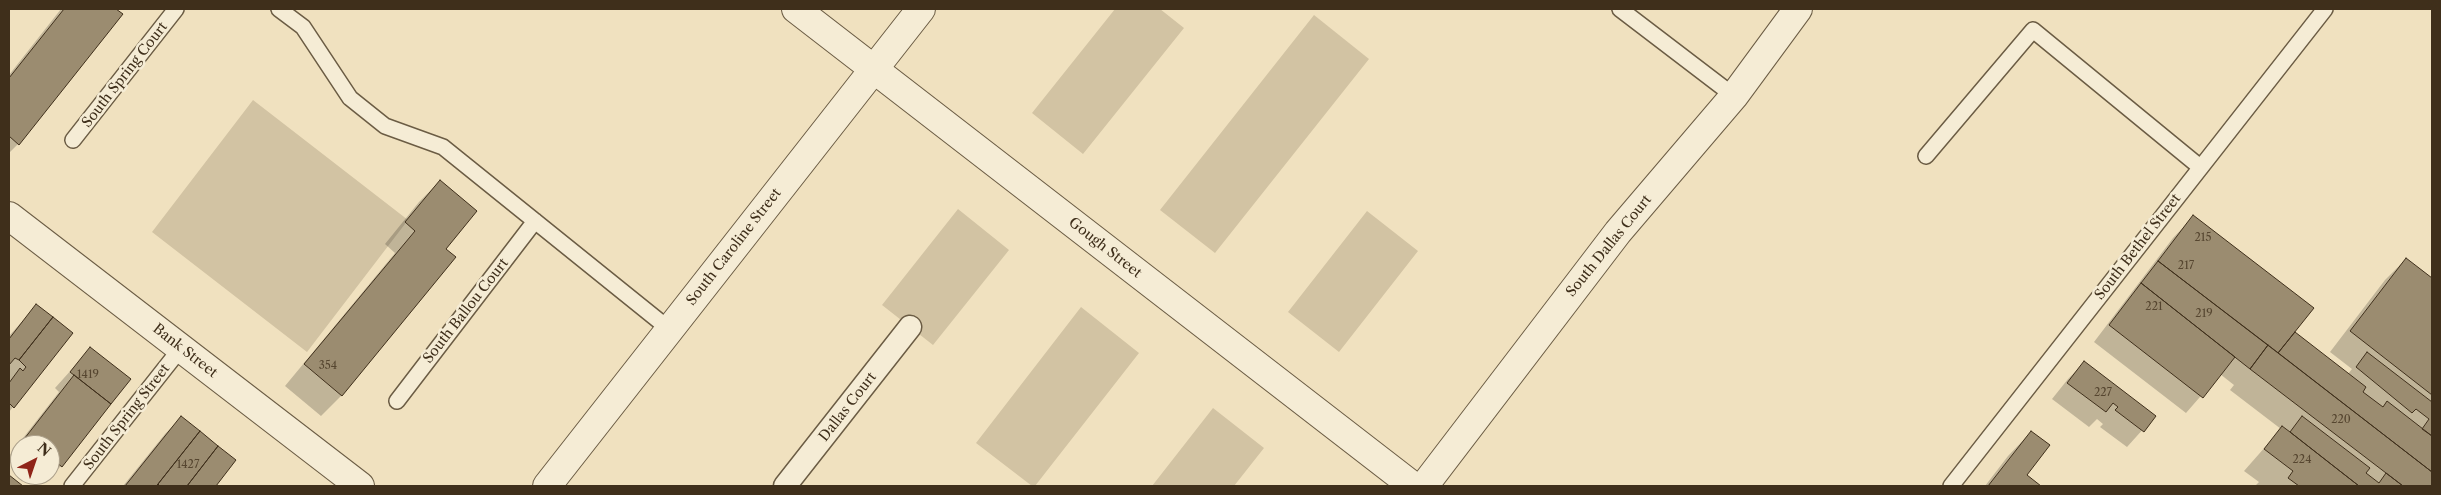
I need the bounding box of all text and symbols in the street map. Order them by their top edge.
street label: South Spring Court [79,19,171,131]
street label: South Caroline Street [683,185,785,309]
street label: South Bethel Street [2091,191,2185,303]
street label: South Dallas Court [1563,192,1655,300]
street label: Gough Street [1065,214,1145,282]
house number: 215 [2195,231,2211,245]
street label: South Ballou Court [420,255,512,367]
house number: 217 [2178,259,2194,273]
house number: 221 [2145,300,2163,314]
house number: 219 [2195,307,2213,321]
street label: Bank Street [149,321,221,381]
house number: 354 [319,359,337,373]
street label: South Spring Street [80,361,174,473]
house number: 1419 [77,368,99,382]
street label: Dallas Court [816,369,880,445]
house number: 227 [2094,386,2112,400]
house number: 220 [2331,413,2351,427]
north arrow [10,435,60,485]
text: N [34,439,55,460]
house number: 224 [2292,453,2312,467]
house number: 1427 [177,458,199,472]

